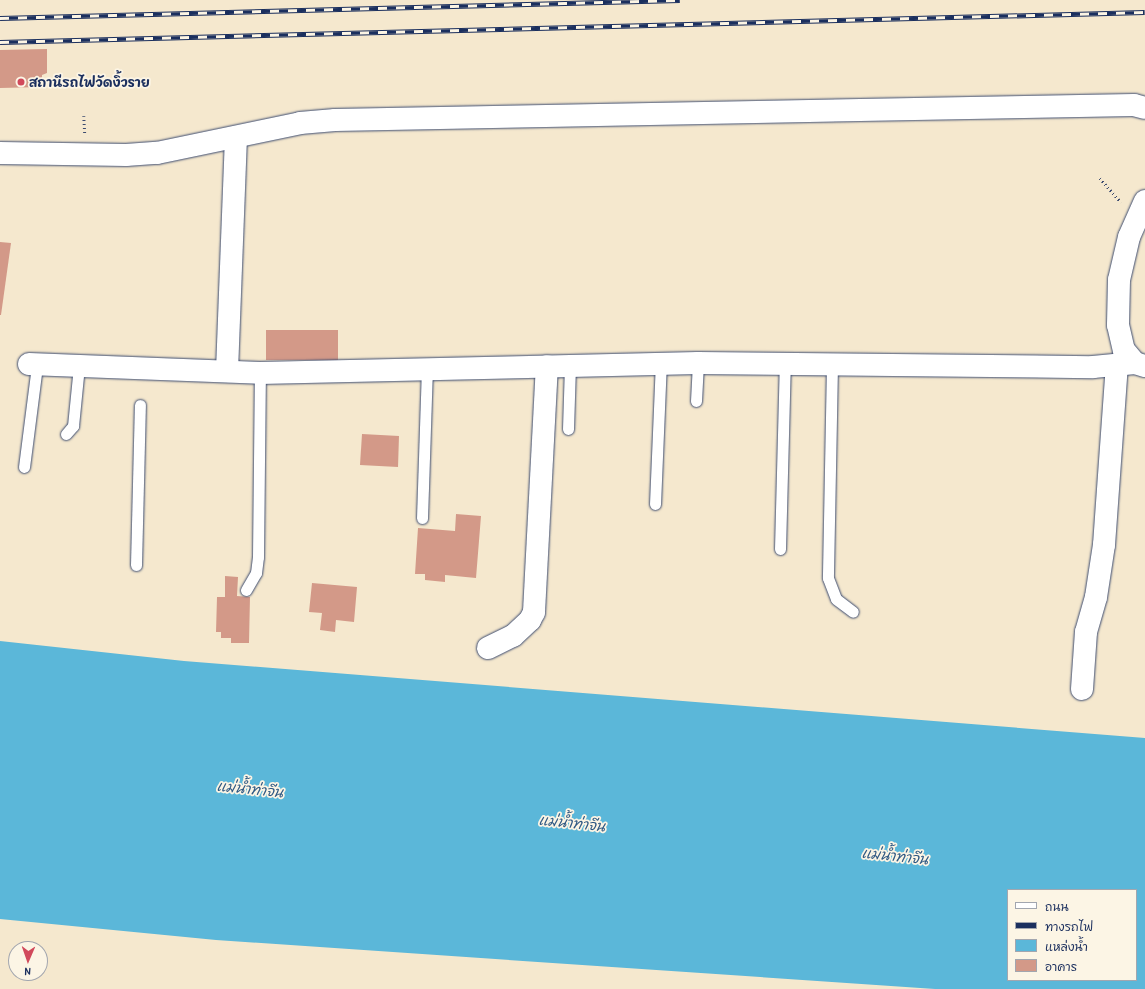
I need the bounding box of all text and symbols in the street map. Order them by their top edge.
place label: สถานีรถไฟวัดงิ้วราย [29,74,150,90]
marker: สถานีรถไฟวัดงิ้วราย [16,77,26,87]
water label: แม่น้ำท่าจีน [216,777,284,801]
water label: แม่น้ำท่าจีน [538,811,606,835]
water label: แม่น้ำท่าจีน [861,844,929,868]
legend [1007,889,1137,981]
text: ถนน [1045,898,1069,915]
text: ทางรถไฟ [1045,918,1093,935]
text: แหล่งน้ำ [1045,938,1088,955]
north arrow [8,941,48,981]
text: อาคาร [1045,958,1077,975]
text: N [24,965,31,979]

